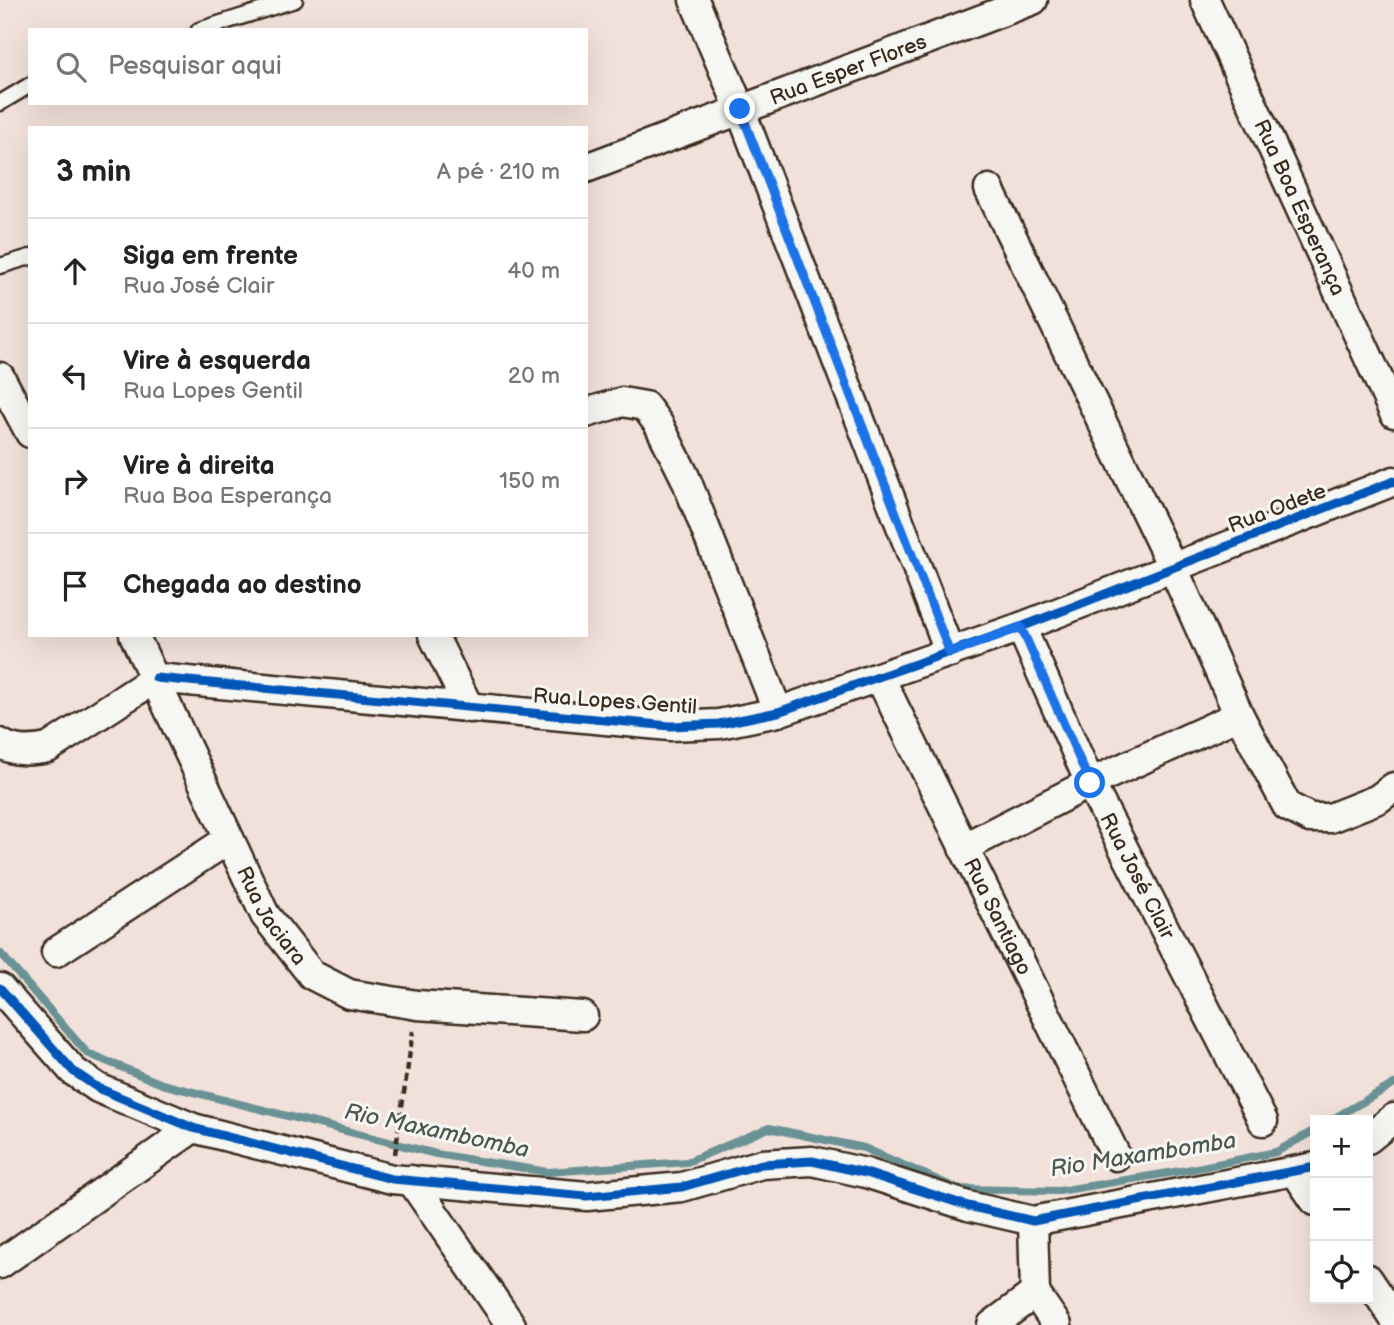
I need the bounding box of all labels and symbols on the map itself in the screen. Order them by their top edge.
street label: Rua Esper Flores [766,29,930,111]
route end [724,93,755,124]
street label: Rua Boa Esperança [1248,115,1351,300]
street label: Rua Odete [1225,478,1330,539]
street label: Rua Lopes Gentil [532,683,698,720]
route start [1074,767,1105,798]
street label: Rua José Clair [1095,809,1180,944]
street label: Rua Santiago [958,854,1037,980]
street label: Rua Jaciara [231,862,312,970]
water label: Rio Maxambomba [342,1098,532,1164]
water label: Rio Maxambomba [1048,1126,1238,1184]

